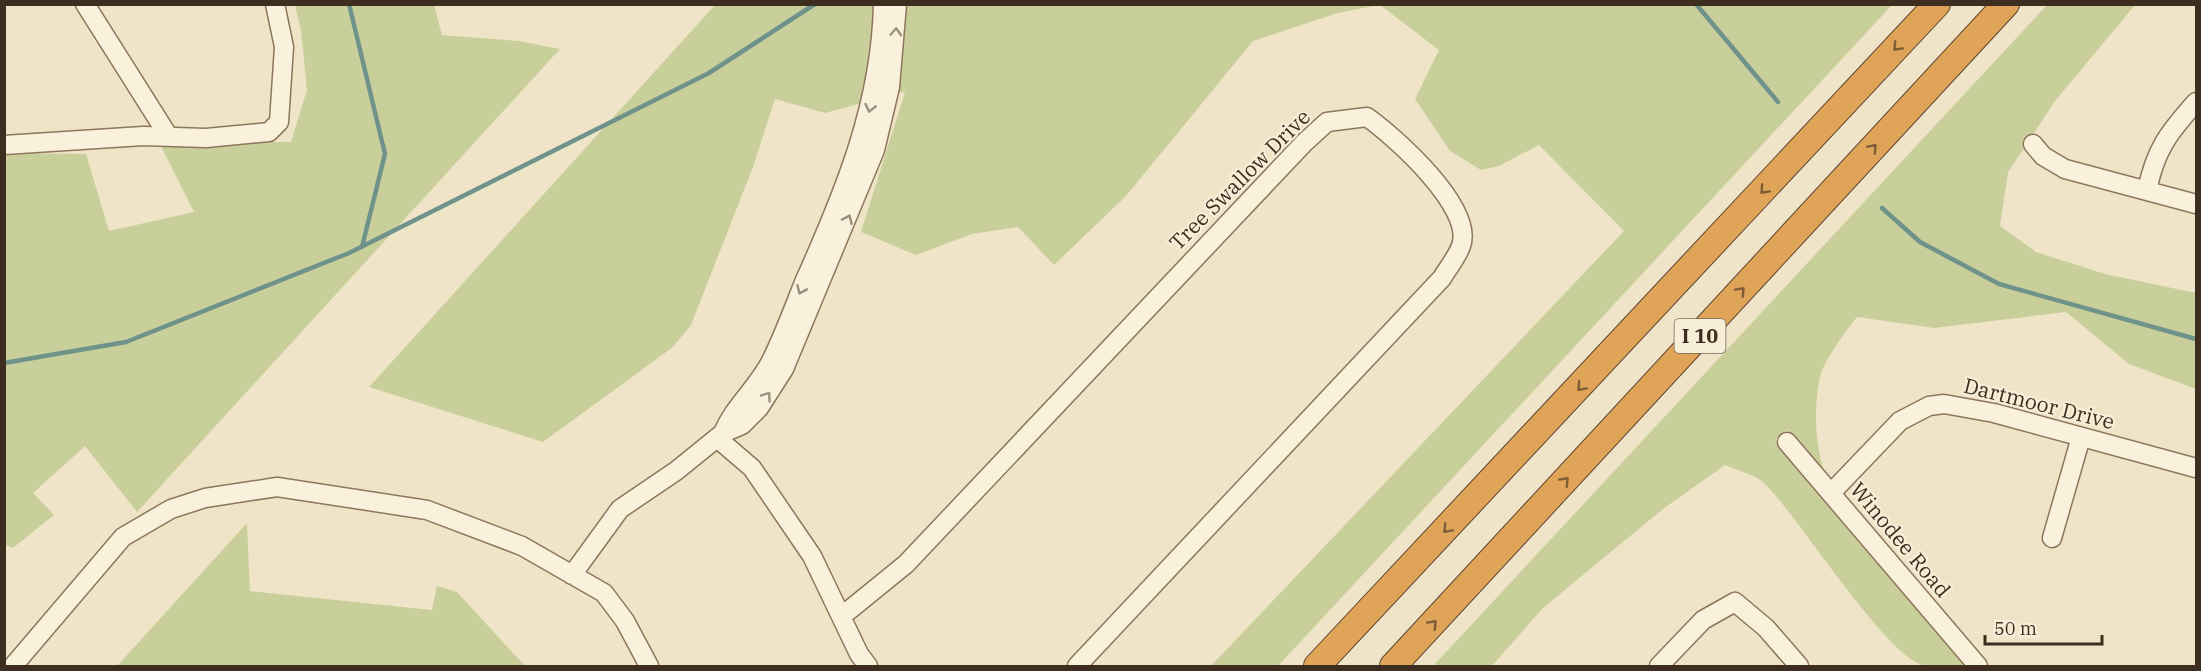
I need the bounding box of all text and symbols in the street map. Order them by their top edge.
one-way arrow [890,27,903,36]
one-way arrow [1893,41,1904,51]
one-way arrow [864,103,877,113]
street label: Tree Swallow Drive [1163,103,1316,256]
one-way arrow [1866,145,1877,155]
one-way arrow [1760,184,1771,194]
one-way arrow [841,215,853,226]
one-way arrow [796,283,808,294]
one-way arrow [1733,288,1744,299]
road number: I 10 [1674,319,1726,353]
street label: Dartmoor Drive [1961,371,2117,435]
one-way arrow [1577,380,1588,391]
one-way arrow [760,392,771,403]
street label: Winodee Road [1844,476,1957,603]
one-way arrow [1558,477,1569,487]
one-way arrow [1443,522,1454,532]
scale bar [1985,608,2102,646]
text: 50 m [1994,617,2037,640]
one-way arrow [1425,620,1436,631]

